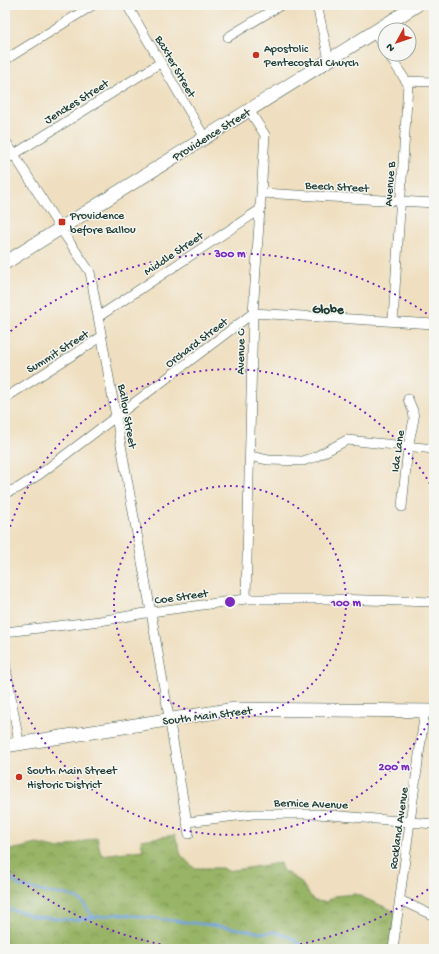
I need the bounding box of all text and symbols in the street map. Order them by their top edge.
north arrow [377,22,417,62]
street label: Baxter Street [150,33,198,101]
text: N [384,41,398,54]
place label: Apostolic Pentecostal Church [263,43,359,71]
marker: Apostolic Pentecostal Church [251,50,261,60]
street label: Jenckes Street [42,77,113,128]
street label: Providence Street [170,106,254,166]
street label: Avenue B [382,160,400,207]
street label: Beech Street [304,179,370,197]
place label: Providence before Ballou [69,210,136,238]
marker: Providence before Ballou [57,217,67,227]
street label: Middle Street [142,229,207,280]
text: 300 m [213,248,246,262]
district label: Globe [312,303,345,318]
street label: Orchard Street [163,315,232,372]
street label: Summit Street [24,327,93,377]
street label: Avenue C [235,328,249,375]
street label: Ballou Street [113,382,139,451]
street label: Ida Lane [389,429,409,473]
street label: Coe Street [154,587,210,609]
centre of rings [223,595,237,609]
text: 100 m [330,597,361,611]
street label: South Main Street [162,704,254,729]
text: 200 m [379,761,410,775]
place label: South Main Street Historic District [27,765,118,793]
marker: South Main Street Historic District [14,772,24,782]
street label: Rockland Avenue [387,785,413,870]
street label: Bernice Avenue [273,797,349,813]

